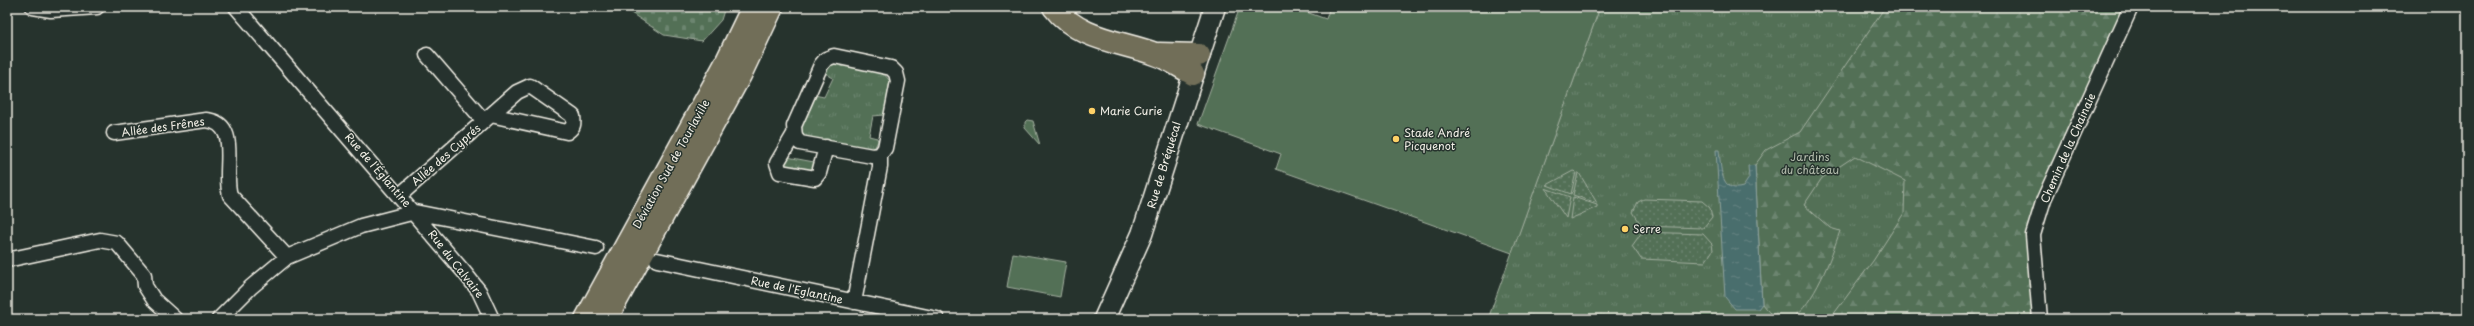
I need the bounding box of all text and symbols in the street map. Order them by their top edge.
street label: Chemin de la Chainaie [2036,90,2100,206]
street label: Déviation Sud de Tourlaville [628,96,713,232]
place label: Marie Curie [1100,102,1163,119]
marker: Marie Curie [1087,106,1097,116]
street label: Allée des Frênes [120,112,206,141]
street label: Rue de Bréquécal [1142,119,1185,210]
street label: Allée des Cyprés [407,120,484,190]
place label: Stade André Picquenot [1404,124,1470,154]
street label: Rue de l'Églantine [341,129,416,211]
marker: Stade André Picquenot [1391,134,1401,144]
park label: Jardins du château [1781,148,1839,178]
place label: Serre [1633,220,1661,237]
marker: Serre [1620,224,1630,234]
street label: Rue du Calvaire [424,226,489,301]
street label: Rue de l'Eglantine [749,271,845,308]

